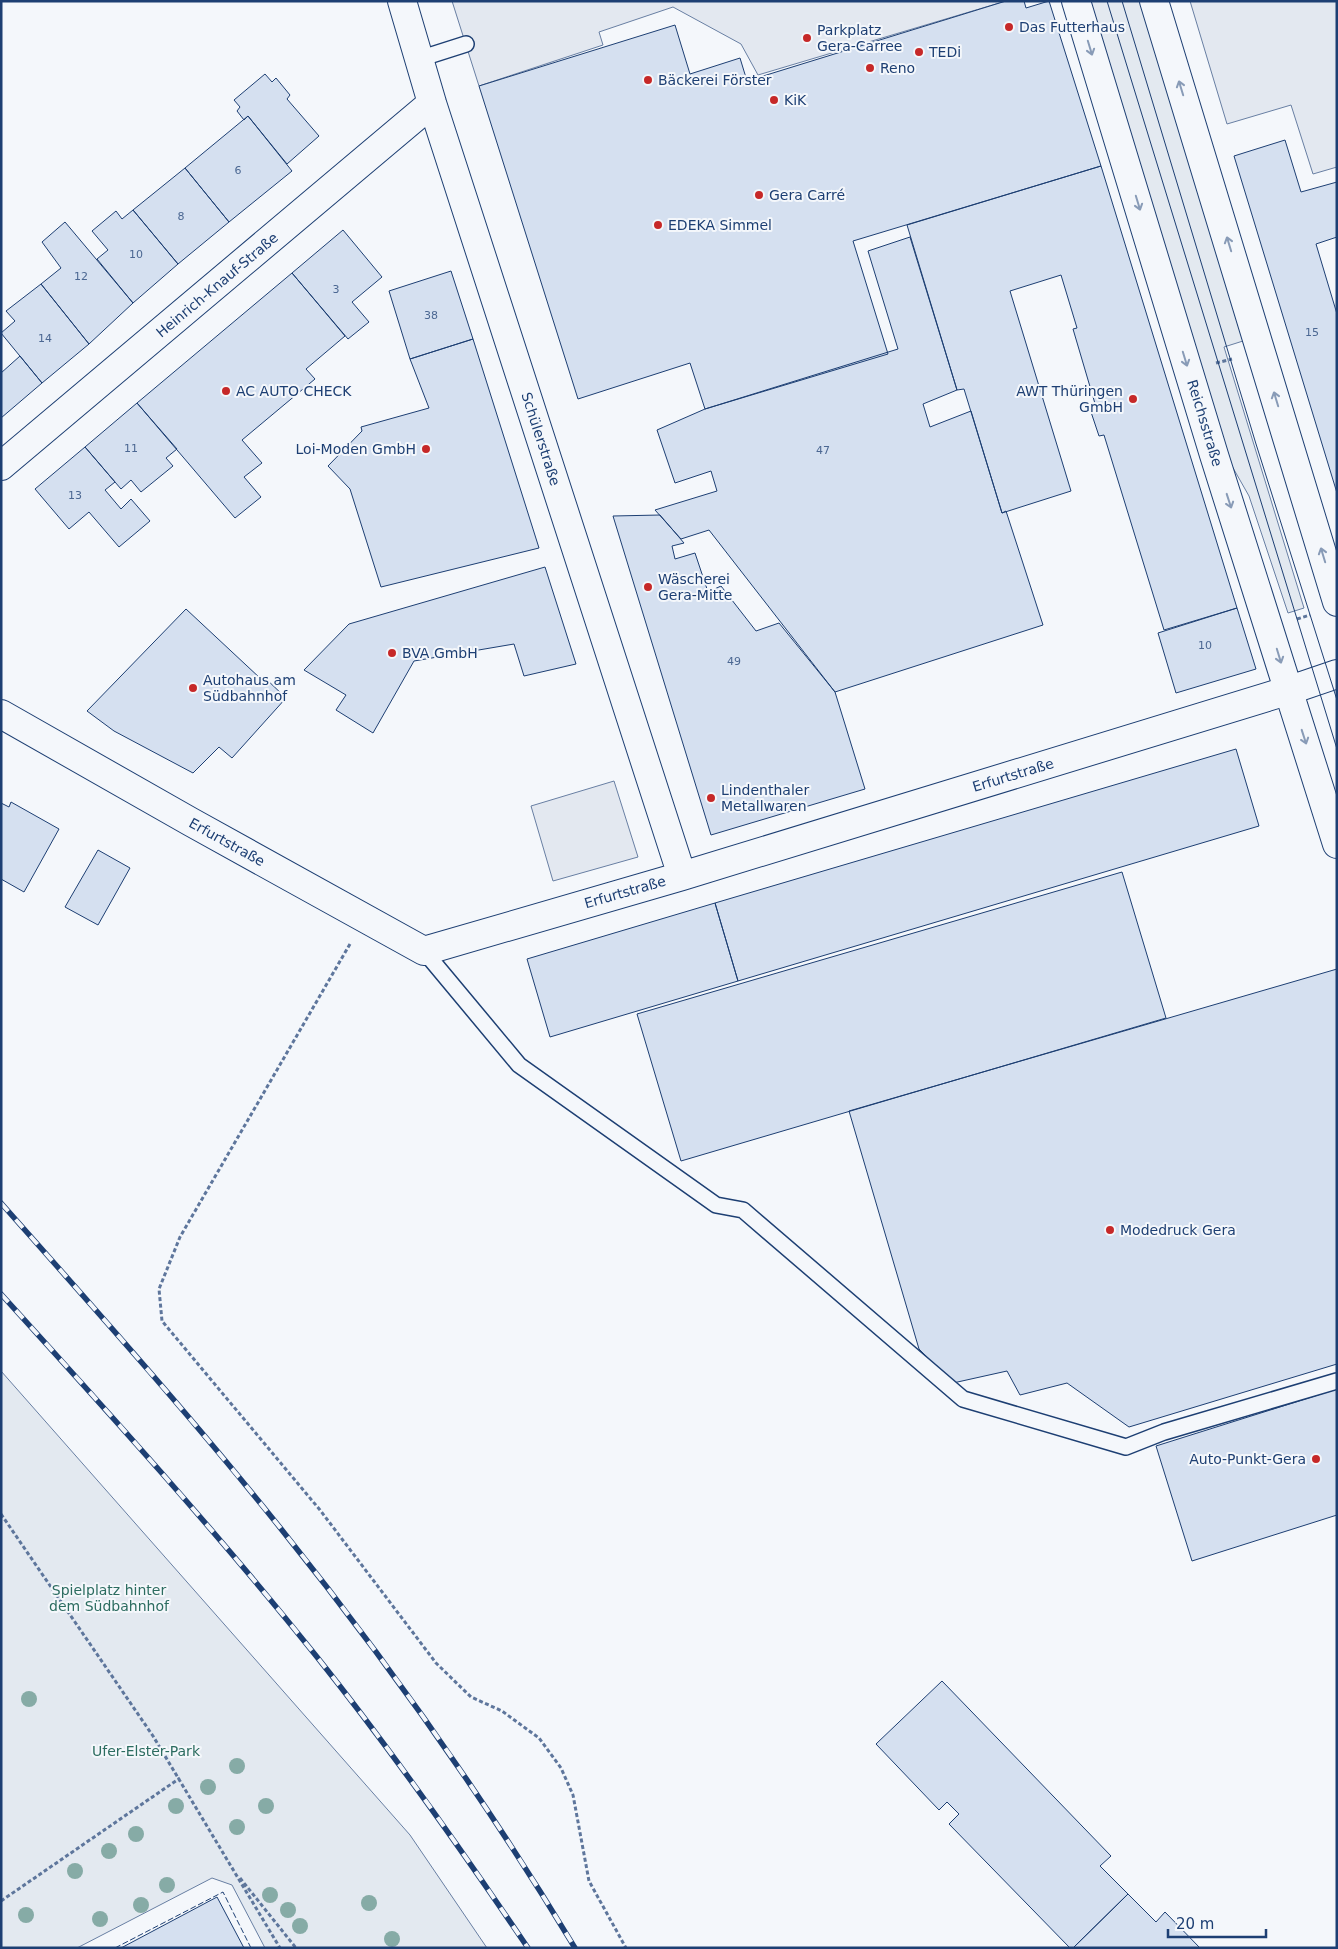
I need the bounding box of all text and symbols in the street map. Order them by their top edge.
place label: Das Futterhaus [1019,19,1125,35]
marker: Das Futterhaus [1003,21,1015,33]
place label: Parkplatz Gera-Carree [817,22,902,54]
marker: Parkplatz Gera-Carree [801,32,813,44]
one-way arrow [1086,40,1096,56]
place label: TEDi [928,44,961,60]
marker: TEDi [913,46,925,58]
place label: Reno [880,60,915,76]
marker: Reno [864,62,876,74]
place label: Bäckerei Förster [658,72,772,88]
marker: Bäckerei Förster [642,74,654,86]
one-way arrow [1176,81,1186,97]
place label: KiK [784,92,807,108]
marker: KiK [768,94,780,106]
house number: 6 [235,164,242,177]
place label: Gera Carré [769,187,845,203]
marker: Gera Carré [753,189,765,201]
one-way arrow [1133,195,1143,211]
house number: 8 [178,210,185,223]
place label: EDEKA Simmel [668,217,772,233]
marker: EDEKA Simmel [652,219,664,231]
street label: Heinrich-Knauf-Straße [153,229,281,341]
one-way arrow [1224,236,1233,252]
house number: 10 [129,248,143,261]
house number: 12 [74,270,88,283]
house number: 3 [333,283,340,296]
house number: 38 [424,309,438,322]
house number: 15 [1305,326,1319,339]
house number: 14 [38,332,52,345]
one-way arrow [1181,350,1191,366]
street label: Reichsstraße [1184,378,1226,468]
place label: AC AUTO CHECK [236,383,352,399]
place label: AWT Thüringen GmbH [1016,383,1123,415]
marker: AC AUTO CHECK [220,385,232,397]
street label: Schülerstraße [518,390,564,488]
one-way arrow [1271,392,1281,408]
marker: AWT Thüringen GmbH [1127,393,1139,405]
place label: Loi-Moden GmbH [296,441,416,457]
house number: 11 [124,442,138,455]
marker: Loi-Moden GmbH [420,443,432,455]
house number: 47 [816,444,830,457]
house number: 13 [68,489,82,502]
one-way arrow [1225,493,1235,509]
one-way arrow [1317,547,1327,563]
place label: Wäscherei Gera-Mitte [658,571,732,603]
marker: Wäscherei Gera-Mitte [642,581,654,593]
house number: 10 [1198,639,1212,652]
place label: BVA GmbH [402,645,478,661]
marker: BVA GmbH [386,647,398,659]
one-way arrow [1274,647,1284,663]
house number: 49 [727,655,741,668]
place label: Autohaus am Südbahnhof [203,672,296,704]
marker: Autohaus am Südbahnhof [187,682,199,694]
one-way arrow [1300,728,1310,744]
street label: Erfurtstraße [970,755,1056,795]
place label: Lindenthaler Metallwaren [721,782,809,814]
marker: Lindenthaler Metallwaren [705,792,717,804]
street label: Erfurtstraße [186,815,268,869]
street label: Erfurtstraße [582,873,668,911]
place label: Modedruck Gera [1120,1222,1236,1238]
marker: Modedruck Gera [1104,1224,1116,1236]
place label: Auto-Punkt-Gera [1189,1451,1306,1467]
marker: Auto-Punkt-Gera [1310,1453,1322,1465]
park label: Spielplatz hinter dem Südbahnhof [49,1582,170,1614]
park label: Ufer-Elster-Park [92,1743,201,1759]
scale bar [1168,1906,1266,1938]
text: 20 m [1176,1915,1214,1933]

